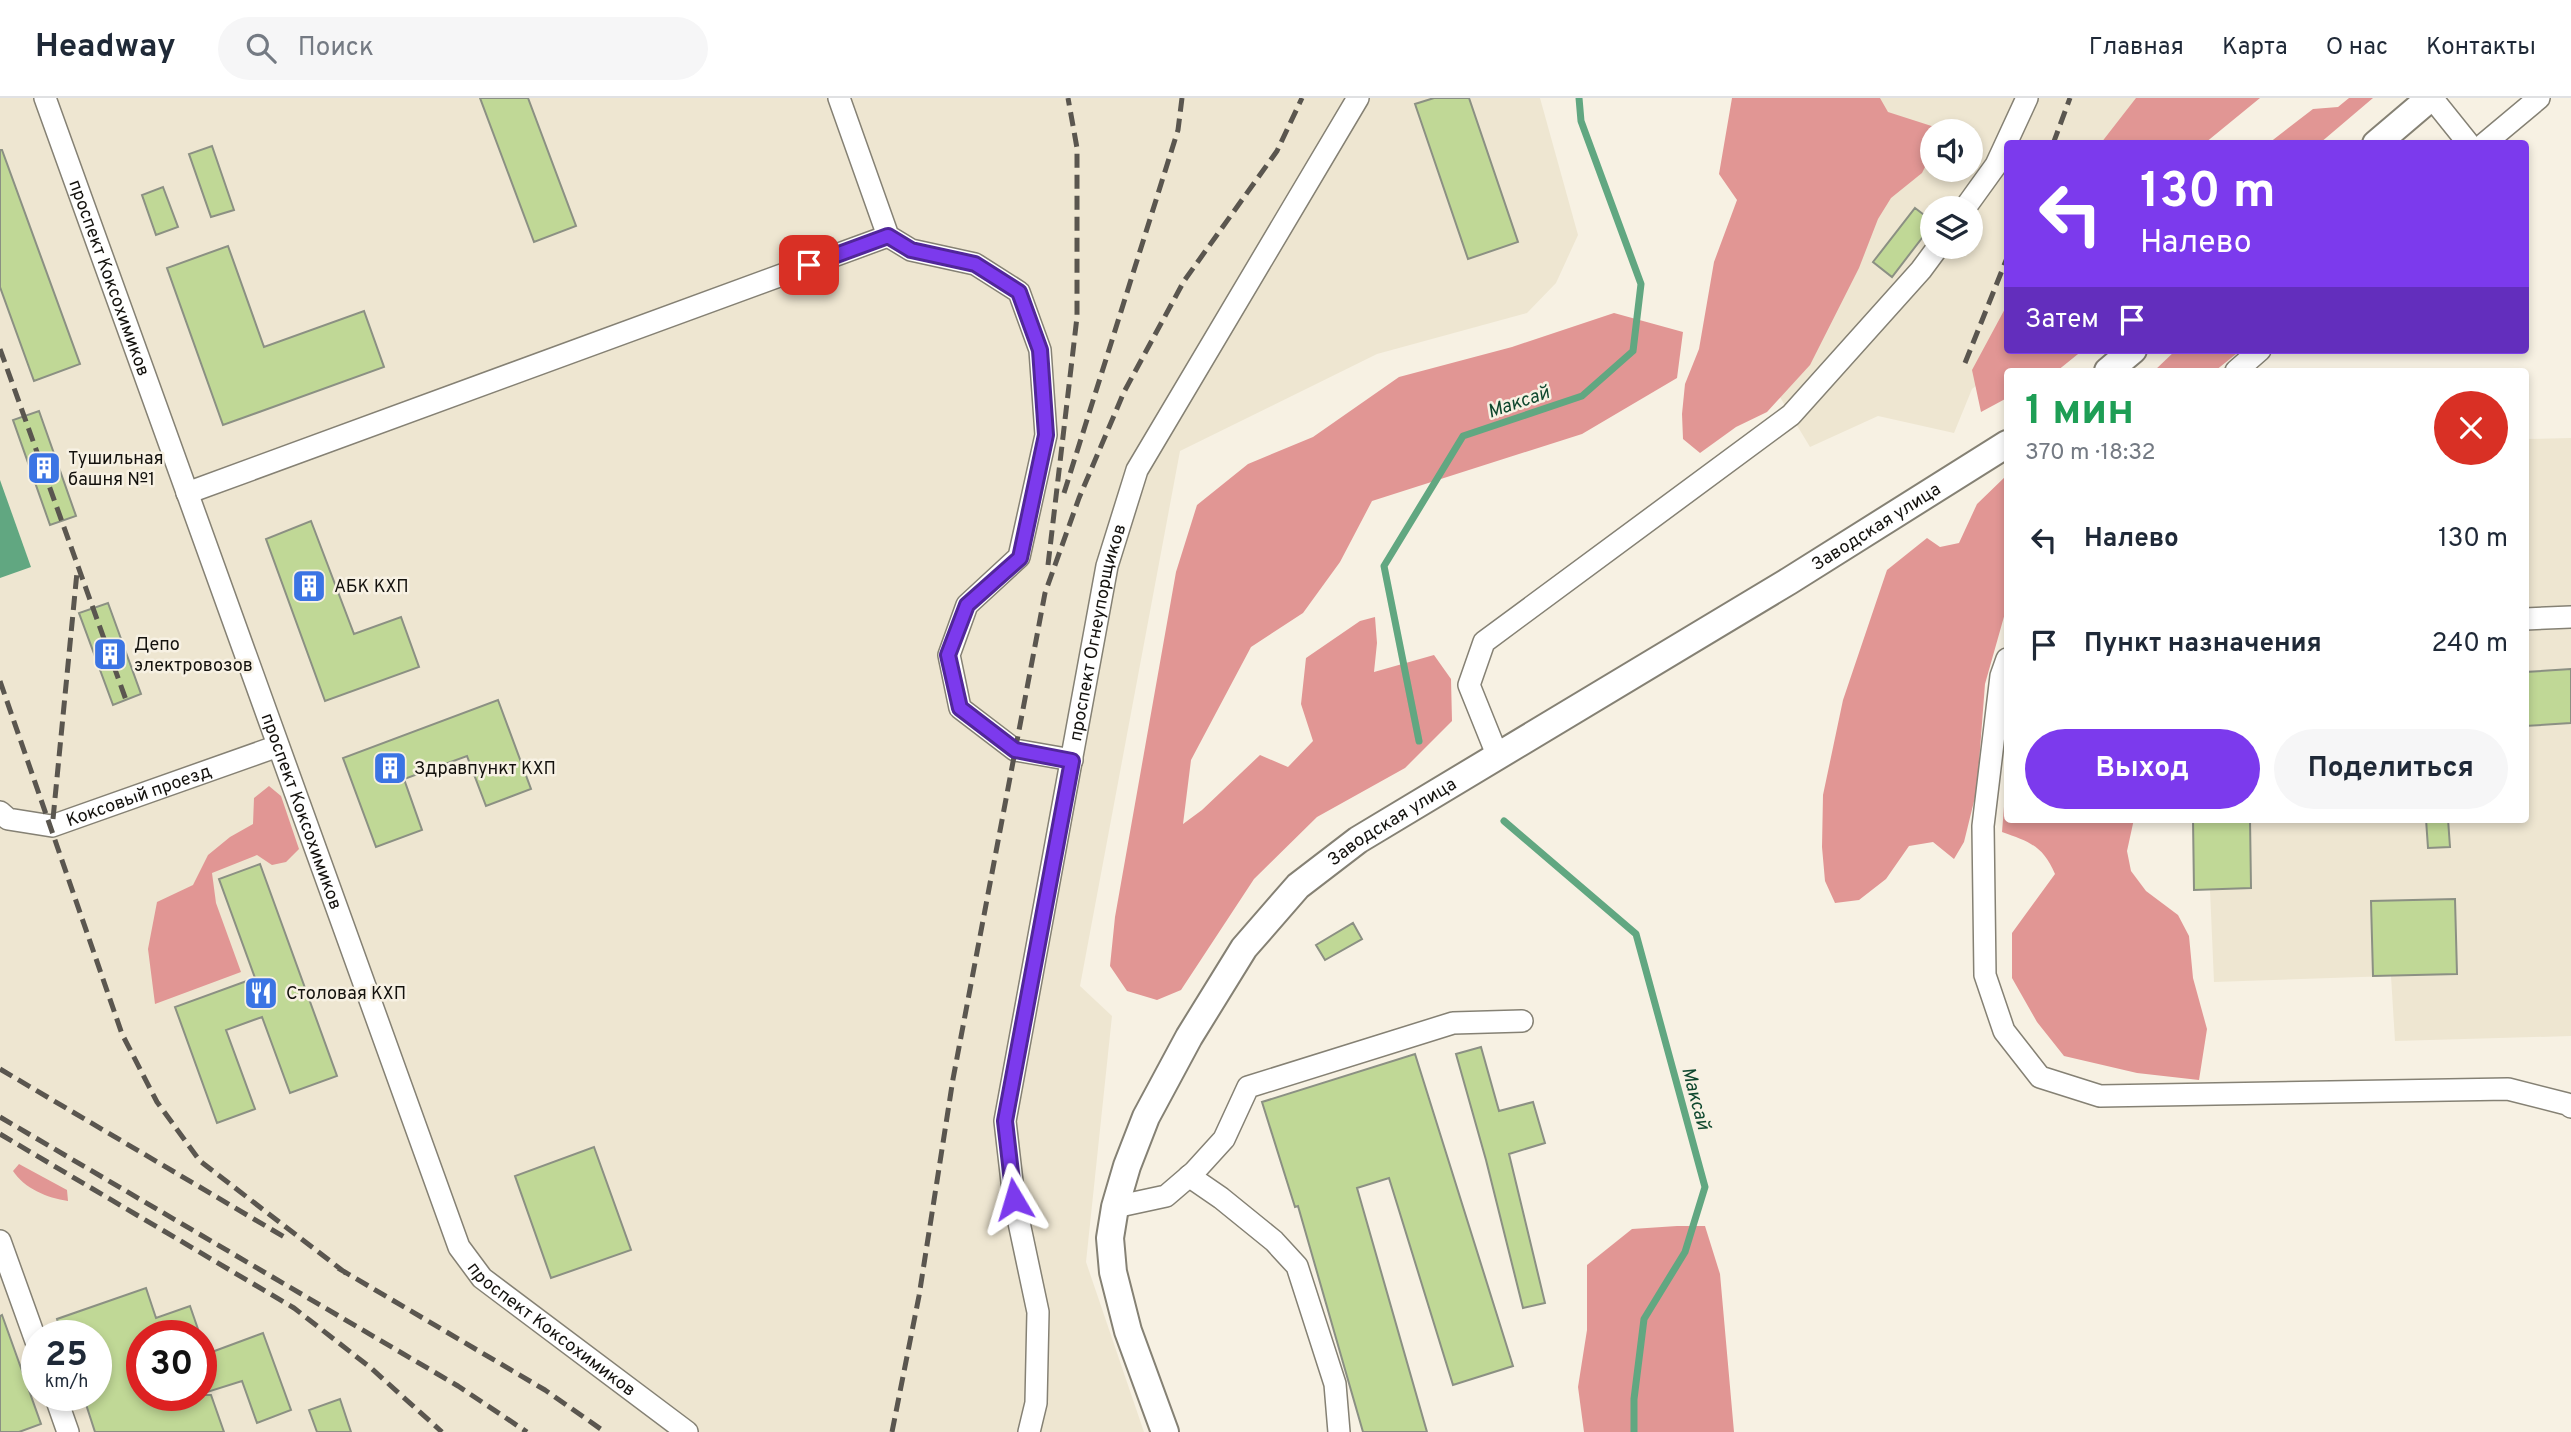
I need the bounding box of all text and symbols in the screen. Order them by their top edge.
search box [218,17,708,80]
text: Headway [35,27,176,69]
icon: search [242,29,280,67]
text: Поиск [298,32,374,65]
text: Главная [2089,33,2184,63]
text: Карта [2222,33,2288,63]
text: О нас [2326,33,2388,63]
text: Контакты [2426,33,2536,63]
map controls [1920,119,1983,259]
button: sound [1920,119,1983,182]
text: 130 m [2140,163,2276,225]
icon: left [2025,168,2116,259]
street label: проспект Коксохимиков [62,177,154,380]
button: layers [1920,196,1983,259]
text: Налево [2140,224,2252,264]
pin [779,235,839,295]
icon: arrive [790,246,828,284]
icon: arrive [2113,301,2151,339]
text: Затем [2025,304,2099,337]
water label: Максай [1484,381,1554,425]
text: 1 мин [2025,386,2134,439]
button: close [2434,391,2508,465]
text: 370 m · 18:32 [2025,439,2156,468]
place label: Тушильная башня №1 [68,448,164,492]
building icon: Тушильная башня №1 [25,449,63,487]
street label: Заводская улица [1808,478,1946,577]
street label: проспект Огнеупорщиков [1065,521,1132,743]
icon: left [2025,521,2063,559]
text: Налево [2084,523,2179,556]
text: 130 m [2438,523,2508,556]
building icon: АБК КХП [290,567,328,605]
place label: АБК КХП [334,576,409,599]
icon: arrive [2025,626,2063,664]
text: Пункт назначения [2084,628,2322,661]
text: 240 m [2431,628,2508,661]
place label: Депо электровозов [134,634,253,678]
building icon: Депо электровозов [91,635,129,673]
street label: проспект Коксохимиков [255,710,346,913]
button: Выход [2025,729,2260,809]
button: Поделиться [2274,729,2508,809]
building icon: Здравпункт КХП [371,749,409,787]
place label: Здравпункт КХП [414,758,556,781]
street label: Коксовый проезд [63,760,215,833]
street label: Заводская улица [1324,773,1461,872]
restaurant icon: Столовая КХП [242,974,280,1012]
place label: Столовая КХП [286,983,406,1006]
water label: Максай [1675,1064,1715,1134]
position arrow [977,1162,1051,1236]
street label: проспект Коксохимиков [461,1258,640,1402]
speed limit sign: 30 [126,1320,217,1411]
text: 25 [45,1334,88,1378]
text: km/h [45,1371,88,1394]

